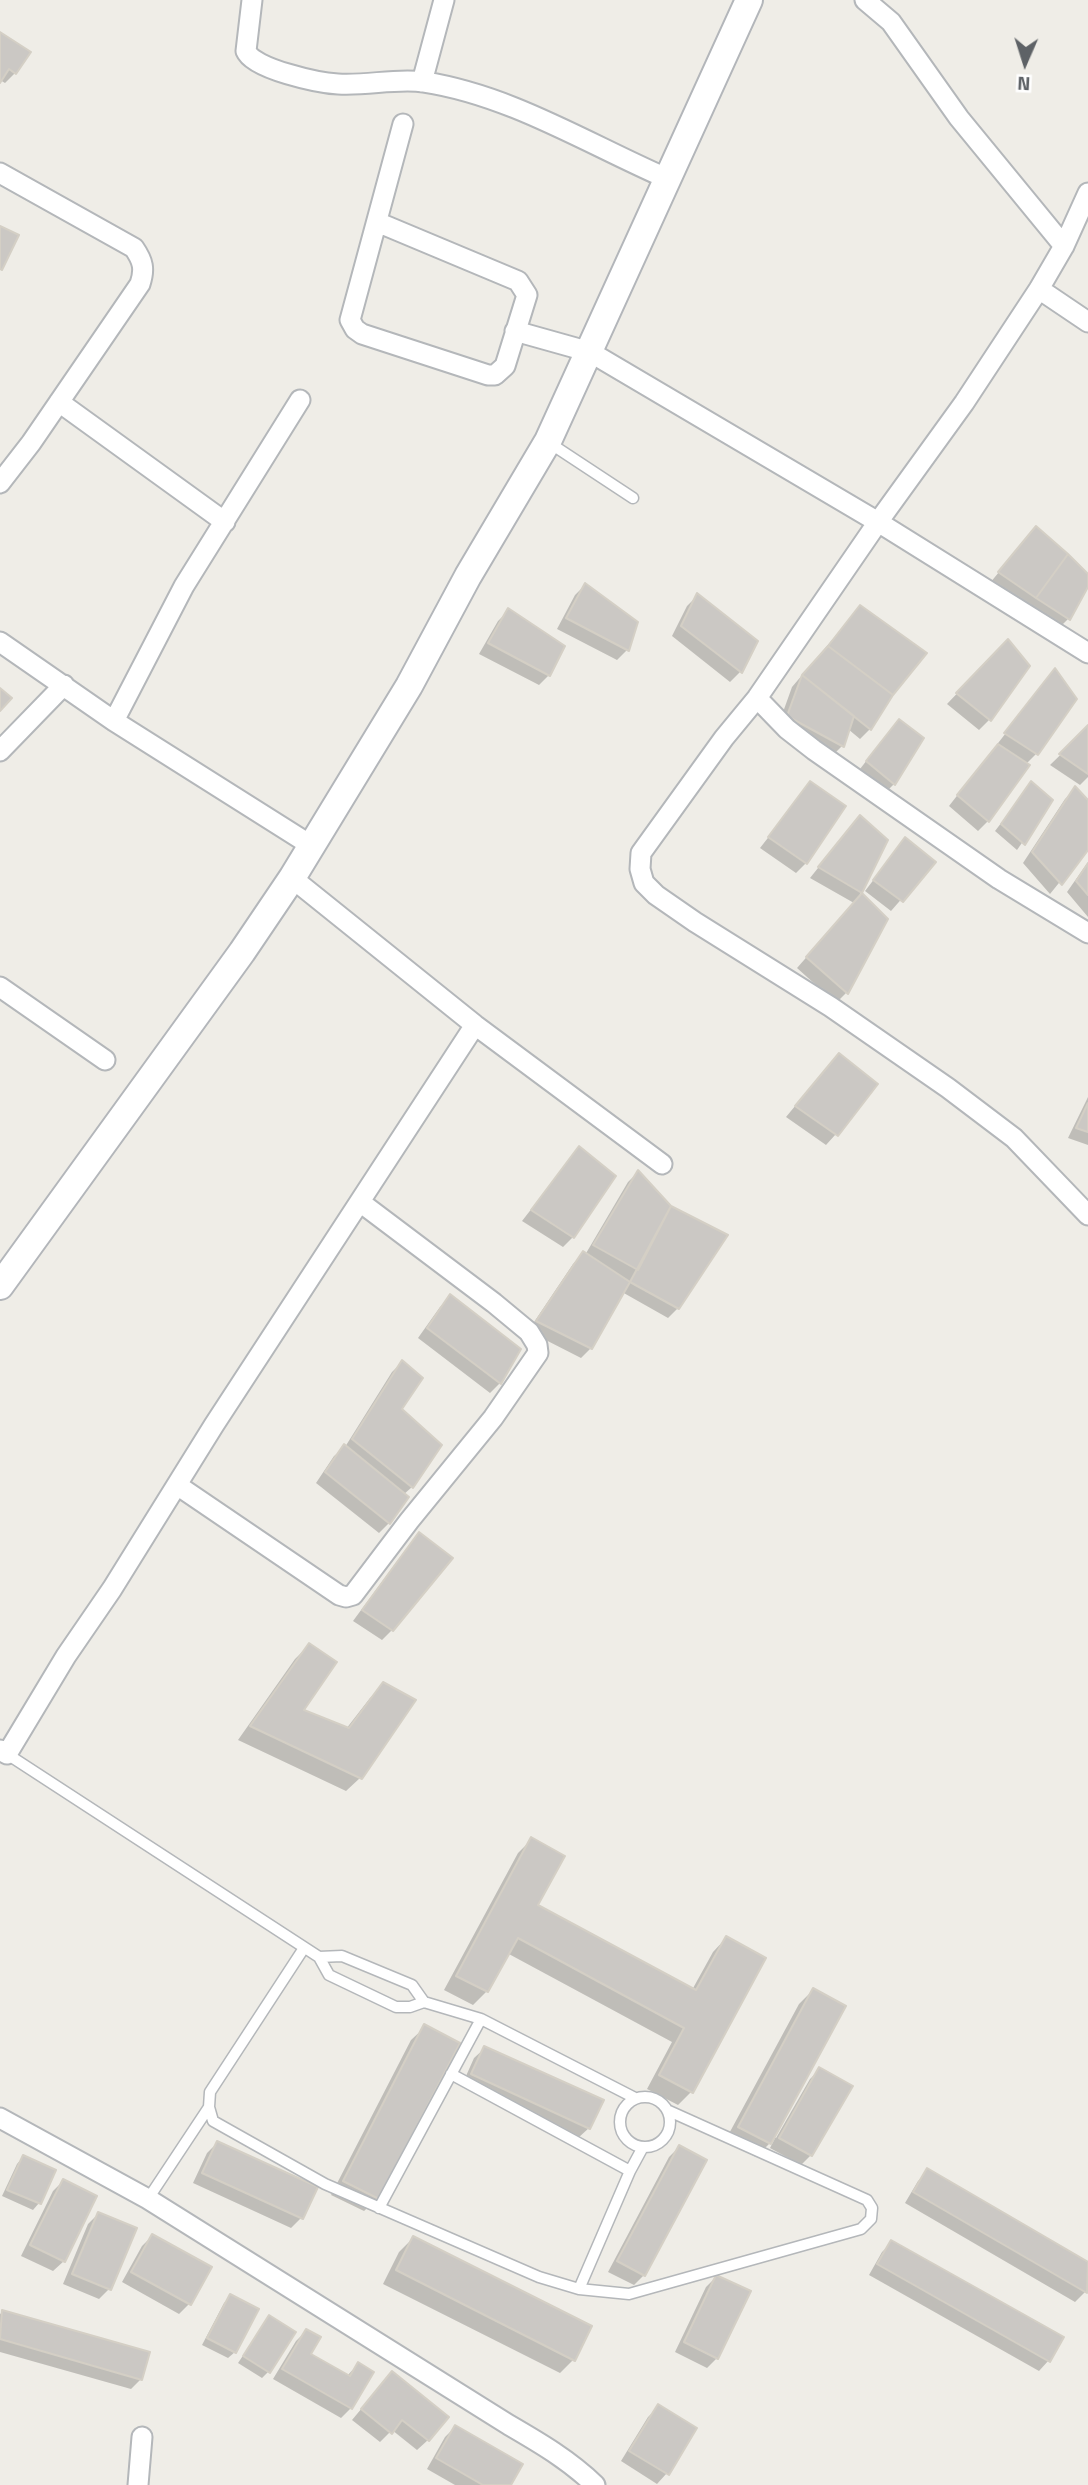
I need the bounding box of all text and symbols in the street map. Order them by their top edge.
north arrow [990,28,1060,98]
text: N [1017,70,1031,99]

